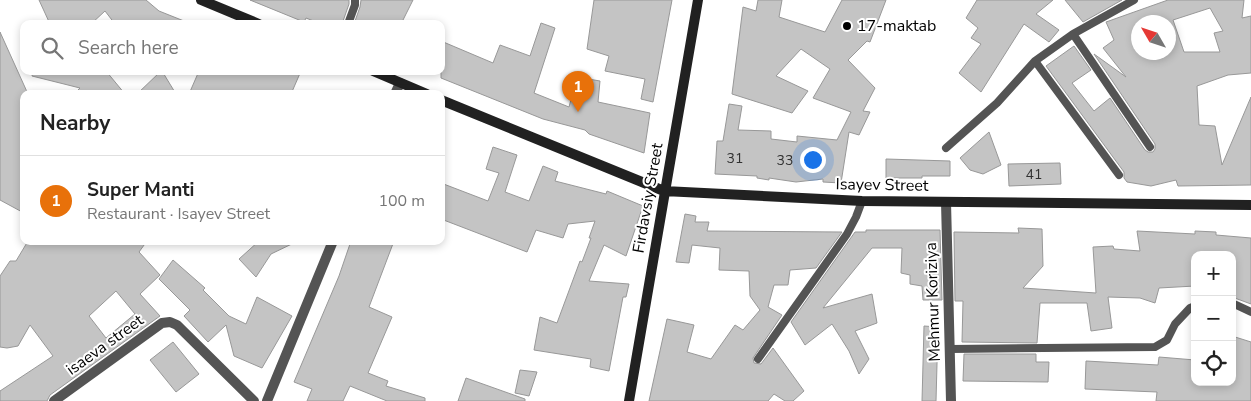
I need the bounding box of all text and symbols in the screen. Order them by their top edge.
place label: 17-maktab [857,15,936,37]
north arrow [1131,15,1176,60]
search box [20,20,445,75]
marker: 17-maktab [841,20,853,32]
icon: search [38,34,66,62]
text: Search here [78,35,179,61]
pin: 1 [562,71,594,112]
text: Nearby [40,109,110,137]
street label: Firdavsiy Street [628,141,669,255]
your location [800,147,826,173]
house number: 31 [727,149,743,168]
house number: 33 [777,151,793,170]
house number: 41 [1026,165,1042,184]
street label: Isayev Street [835,173,929,197]
text: Super Manti [87,177,194,203]
text: 1 [51,190,61,212]
text: 100 m [378,190,425,212]
text: Restaurant · Isayev Street [87,203,270,225]
street label: Mehmur Koriziya [920,242,946,362]
map controls [1191,251,1236,386]
button: + [1191,251,1236,296]
button: − [1191,296,1236,341]
street label: isaeva street [62,309,148,380]
button: locate [1191,341,1236,386]

